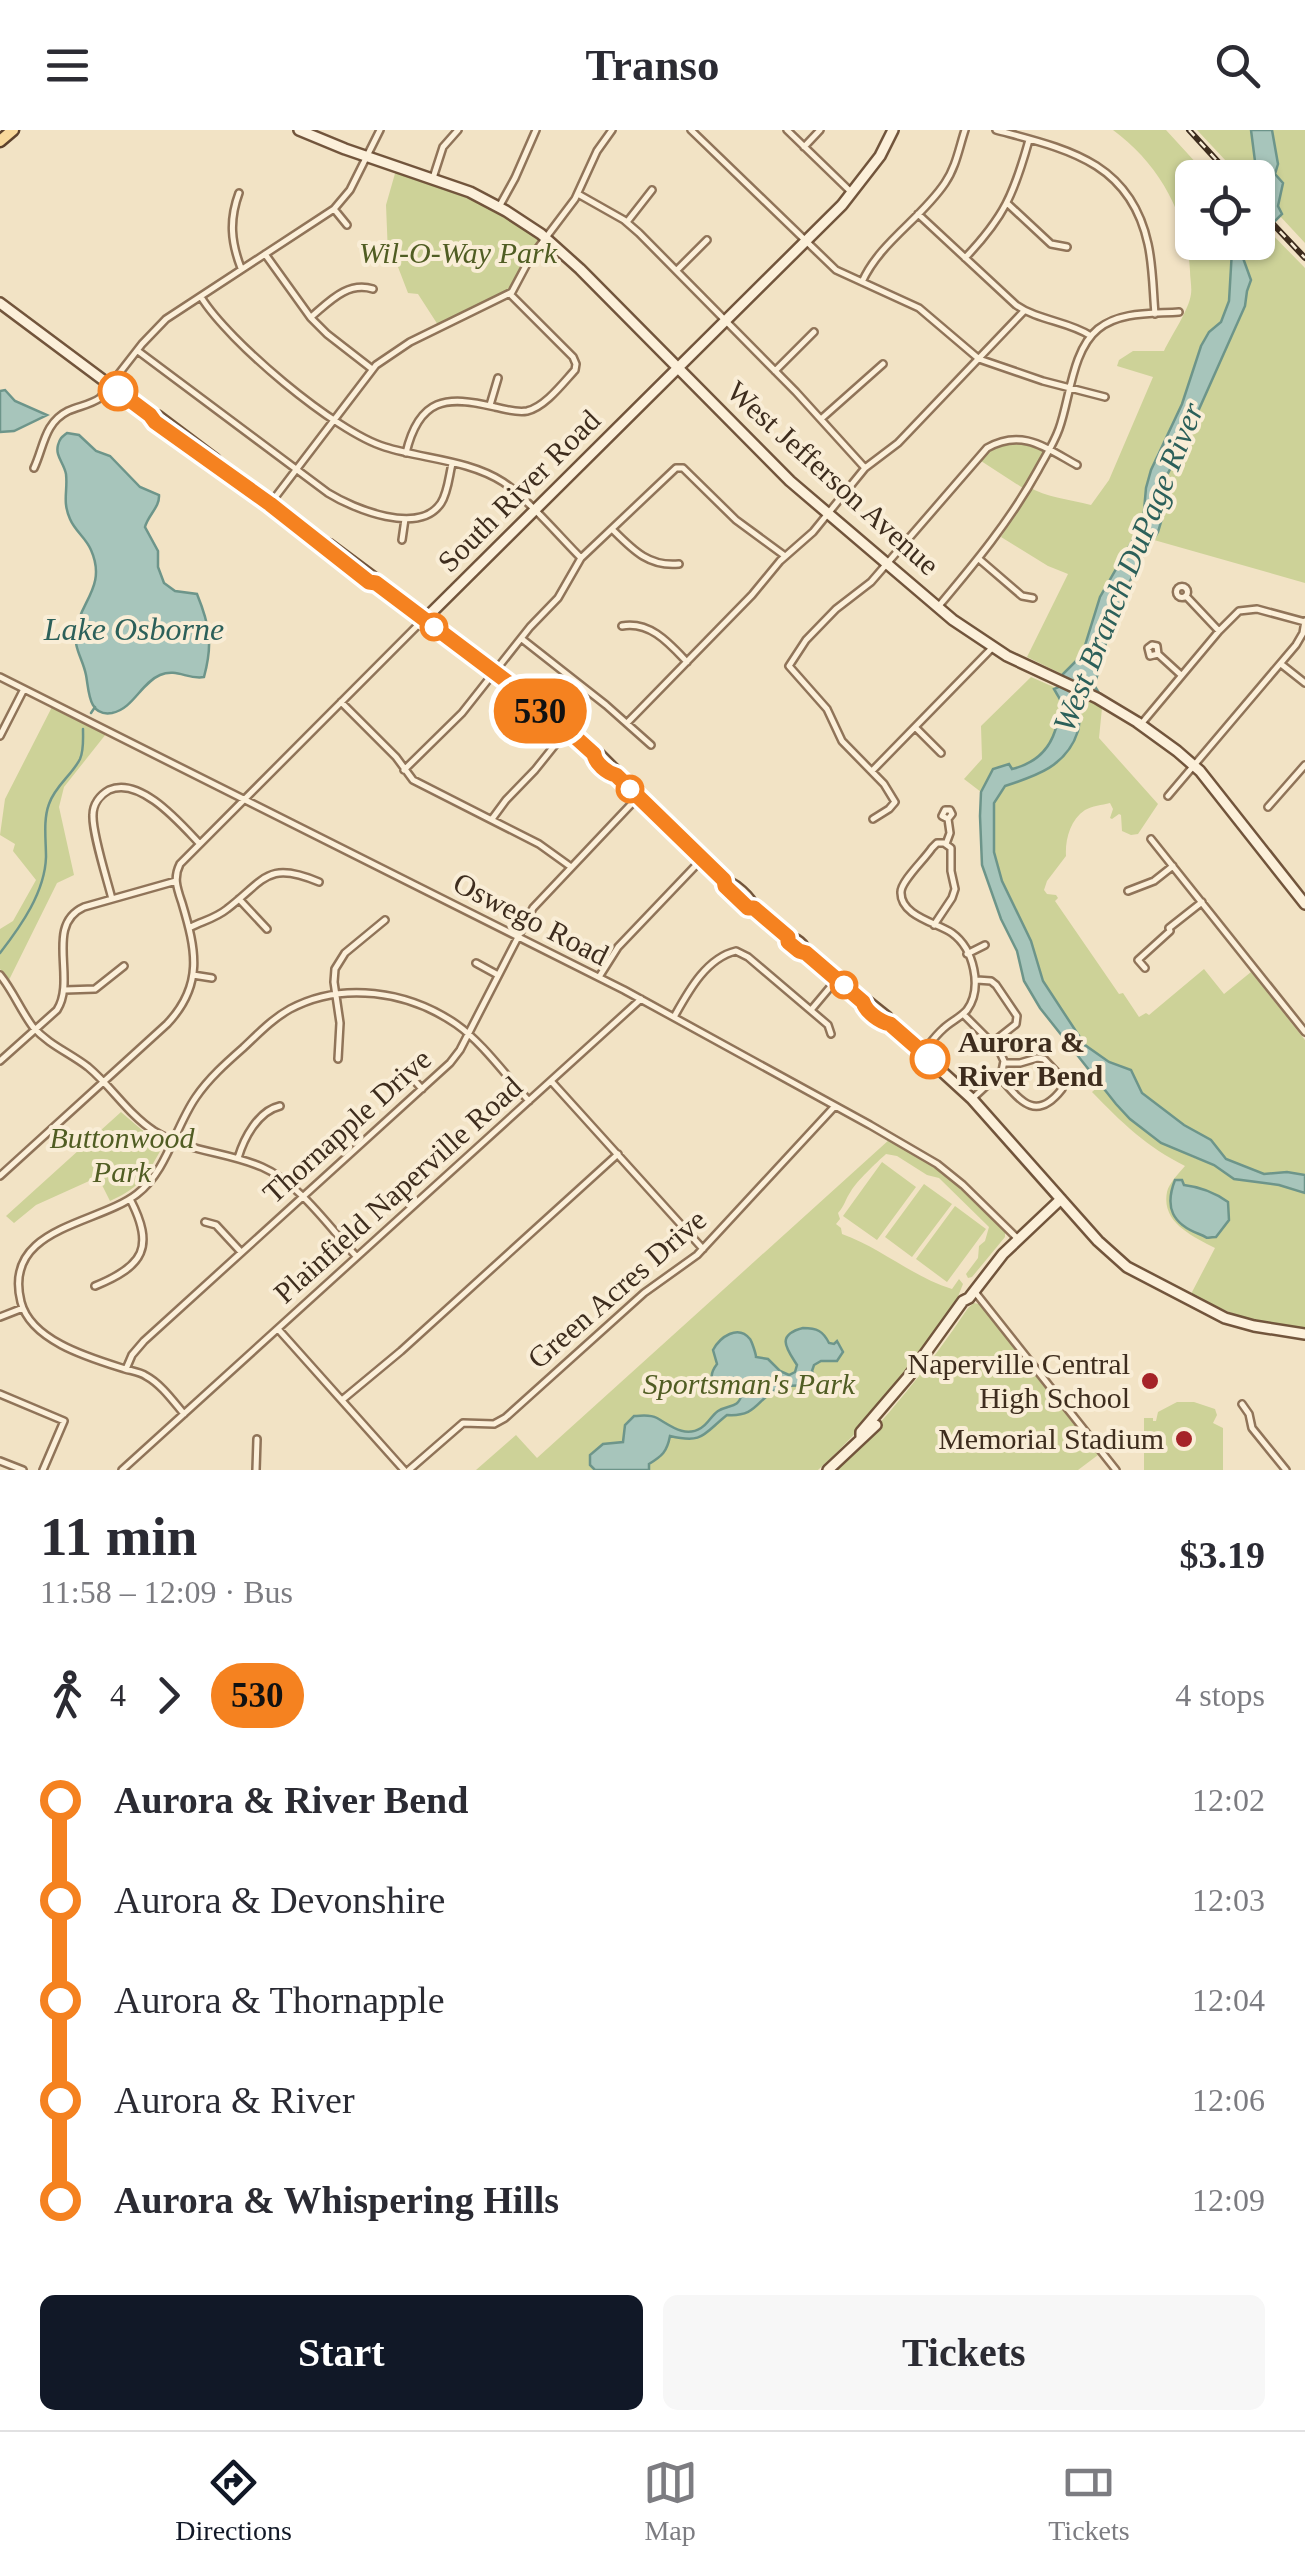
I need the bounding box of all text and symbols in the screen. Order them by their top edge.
icon: menu [40,38,95,93]
icon: search [1210,38,1265,93]
text: Transo [585,40,720,90]
map controls [1175,160,1275,260]
button: locate [1175,160,1275,260]
park label: Wil-O-Way Park [359,236,558,269]
unlabelled marker [99,372,137,410]
street label: West Jefferson Avenue [721,374,946,581]
water label: West Branch DuPage River [1045,397,1211,737]
street label: South River Road [431,403,606,578]
water label: Lake Osborne [43,611,224,647]
unlabelled marker [421,614,447,640]
line badge: 530 [482,678,598,744]
text: 530 [514,692,566,731]
unlabelled marker [617,776,643,802]
street label: Oswego Road [448,865,614,972]
unlabelled marker [831,972,857,998]
place label: Aurora & River Bend [958,1025,1104,1092]
marker: Aurora & River Bend [911,1040,949,1078]
street label: Thornapple Drive [256,1042,437,1210]
street label: Plainfield Naperville Road [267,1070,528,1309]
park label: Buttonwood Park [49,1121,195,1188]
street label: Green Acres Drive [521,1202,712,1375]
place label: Naperville Central High School [908,1347,1130,1414]
park label: Sportsman's Park [643,1367,856,1400]
marker: Naperville Central High School [1139,1370,1161,1392]
place label: Memorial Stadium [938,1422,1164,1455]
marker: Memorial Stadium [1173,1428,1195,1450]
text: 11 min [40,1506,197,1567]
text: $3.19 [1180,1534,1265,1576]
text: 11:58 – 12:09 · Bus [40,1574,293,1610]
icon: walk [40,1668,95,1723]
icon: forward [141,1668,196,1723]
text: 530 [231,1676,284,1715]
text: 4 [110,1677,126,1713]
text: 4 stops [1175,1677,1265,1713]
text: Aurora & River Bend [114,1779,468,1821]
text: 12:02 [1192,1782,1265,1818]
text: Aurora & Devonshire [114,1879,445,1921]
text: 12:03 [1192,1882,1265,1918]
text: Aurora & Thornapple [114,1979,445,2021]
text: 12:04 [1192,1982,1265,2018]
text: Aurora & River [114,2079,355,2121]
text: 12:06 [1192,2082,1265,2118]
text: Aurora & Whispering Hills [114,2179,559,2221]
text: 12:09 [1192,2182,1265,2218]
button: Start [40,2295,643,2410]
button: Tickets [663,2295,1265,2410]
tab: Directions [175,2455,292,2547]
tab: Map [643,2455,698,2547]
tab: Tickets [1048,2455,1130,2547]

